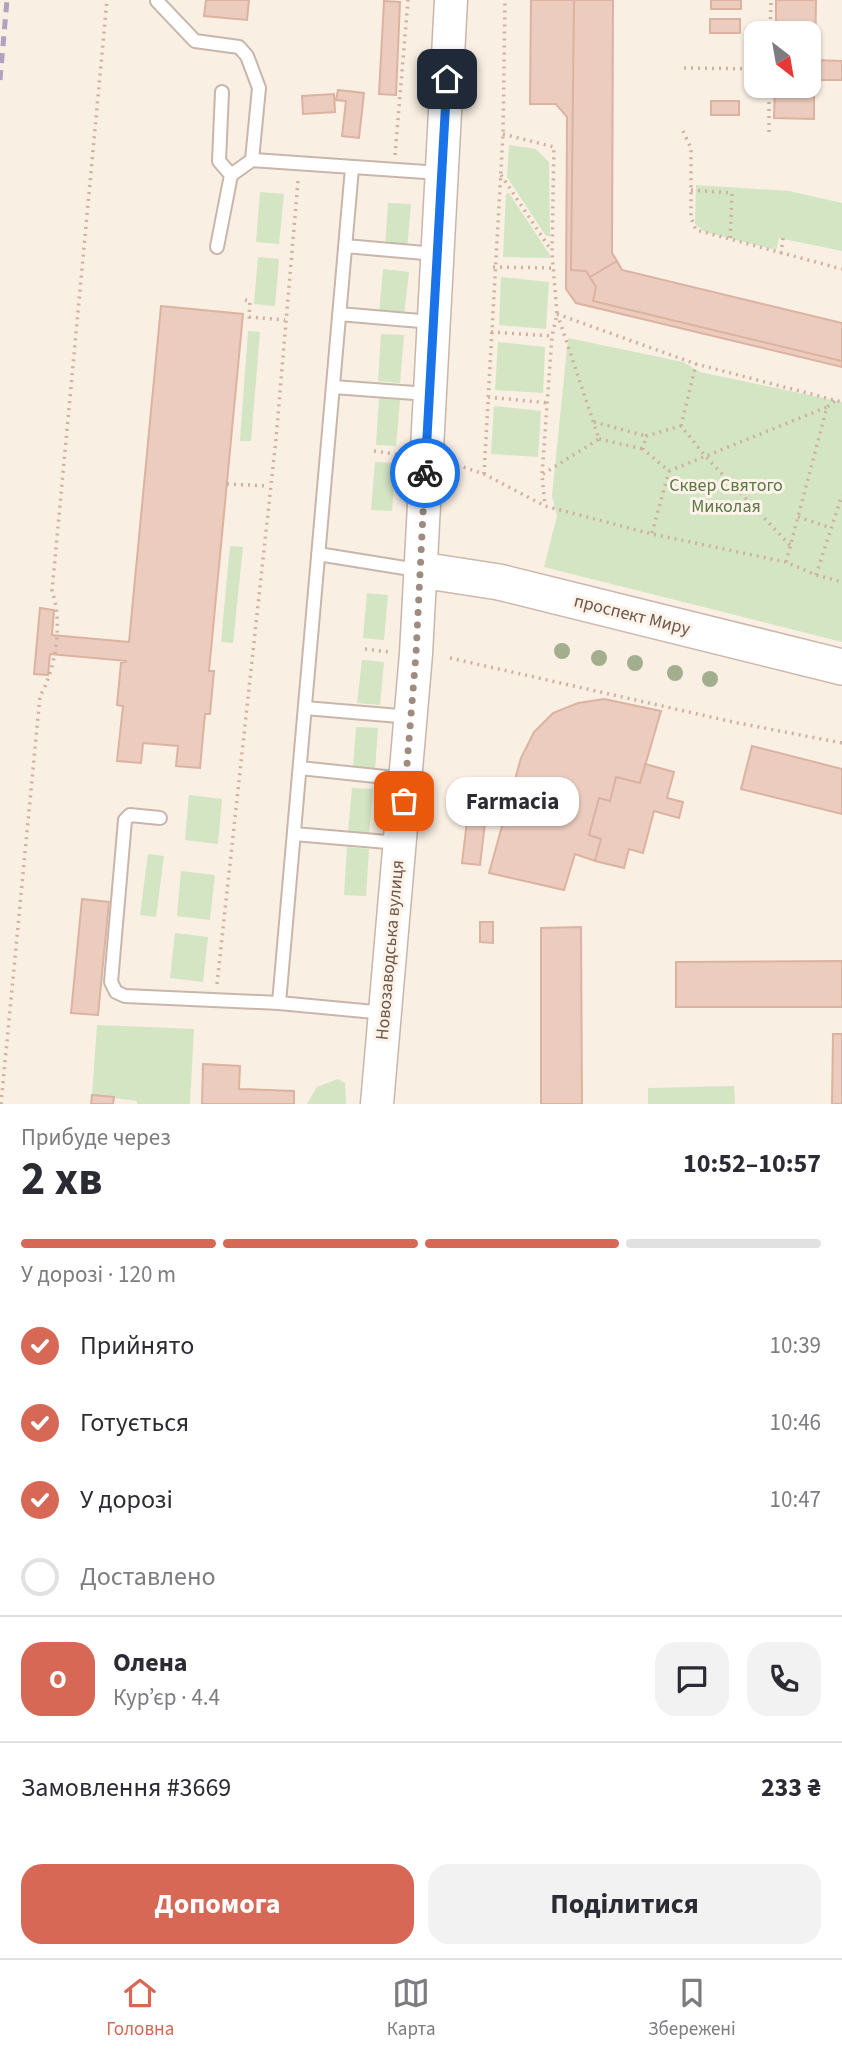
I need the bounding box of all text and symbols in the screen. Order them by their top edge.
north arrow [744,21,821,98]
map controls [744,21,821,98]
pin [417,49,477,109]
icon: home [428,60,466,98]
courier [390,438,460,508]
icon: bike [406,454,444,492]
park label: Сквер Святого Миколая [669,473,783,519]
street label: проспект Миру [571,588,693,642]
pin [374,771,434,831]
callout: Farmacia [446,776,579,826]
icon: bag [385,782,423,820]
text: Farmacia [466,785,559,818]
street label: Новозаводська вулиця [370,859,410,1041]
text: Прибуде через [21,1121,171,1154]
text: 10:52–10:57 [683,1145,821,1182]
text: 2 хв [21,1147,102,1212]
text: У дорозі · 120 m [21,1258,176,1291]
icon: check [21,1327,59,1365]
text: Прийнято [80,1327,194,1364]
text: 10:39 [770,1329,821,1362]
icon: check [21,1404,59,1442]
text: Готується [80,1404,189,1441]
text: 10:46 [770,1406,821,1439]
icon: check [21,1481,59,1519]
text: У дорозі [80,1481,173,1518]
text: 10:47 [770,1483,821,1516]
text: Доставлено [80,1558,216,1595]
button: chat [655,1642,729,1716]
button: phone [747,1642,821,1716]
text: Олена [113,1644,188,1681]
text: О [49,1661,67,1698]
text: Кур’єр · 4.4 [113,1681,220,1714]
text: Замовлення #3669 [21,1769,231,1806]
text: 233 ₴ [761,1769,821,1806]
button: Допомога [21,1864,414,1944]
button: Поділитися [428,1864,821,1944]
tab: Головна [106,1974,174,2043]
tab: Карта [387,1974,436,2043]
tab: Збережені [648,1974,736,2043]

